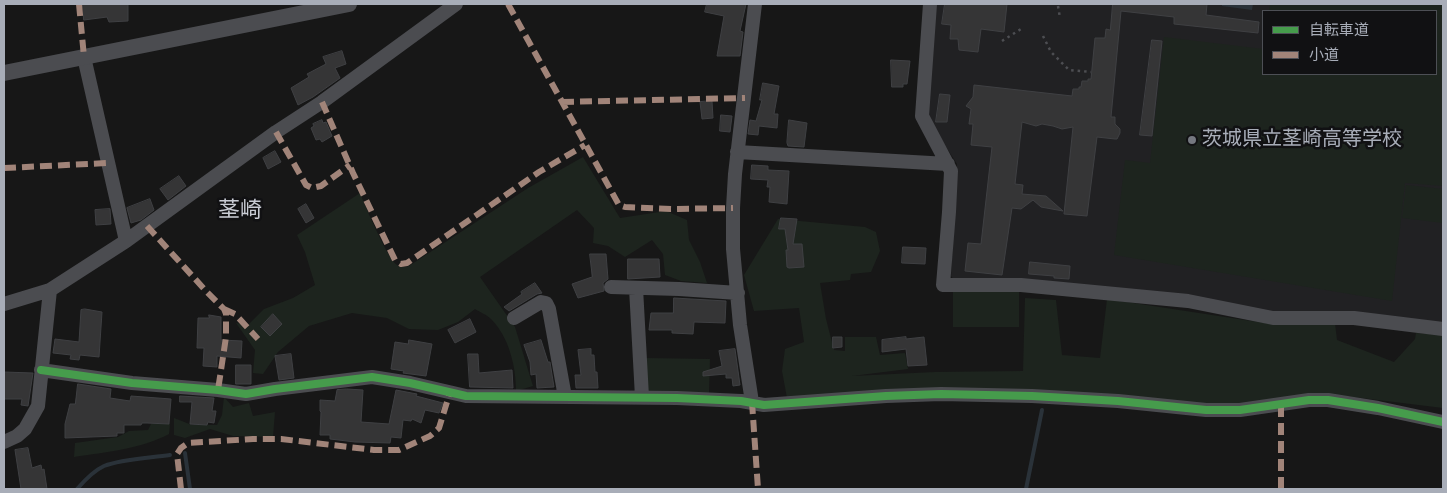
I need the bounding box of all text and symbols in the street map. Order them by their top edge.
legend [1262,10,1437,75]
text: 自転車道 [1309,19,1369,41]
text: 小道 [1309,44,1339,66]
place label: 茨城県立茎崎高等学校 [1202,128,1402,152]
marker: 茨城県立茎崎高等学校 [1186,134,1198,146]
district label: 茎崎 [218,199,262,225]

